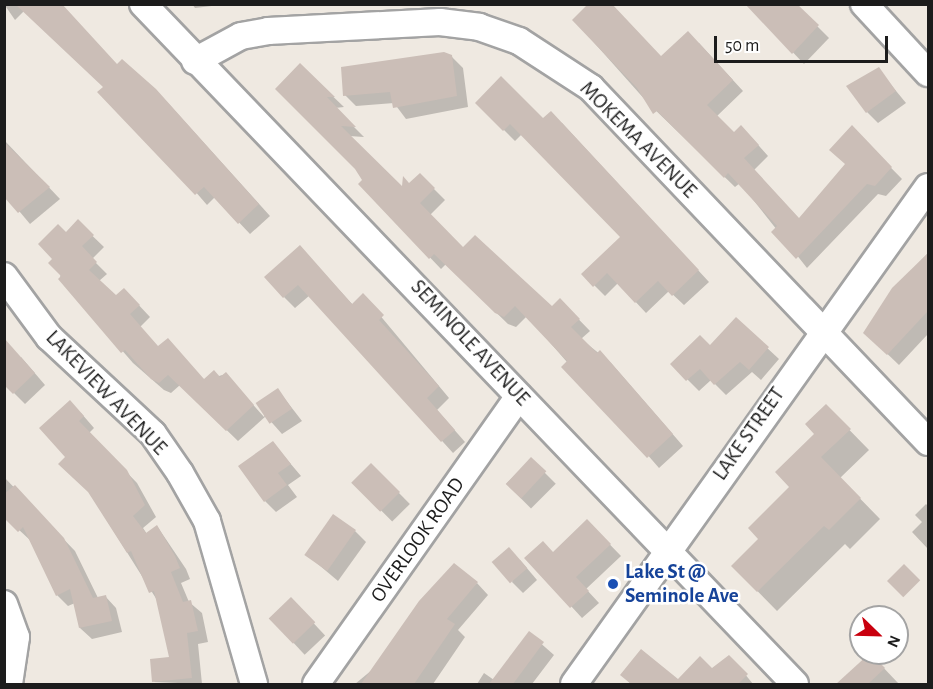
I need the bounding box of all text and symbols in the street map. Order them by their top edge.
scale bar [717,24,891,62]
text: 50 m [725,37,759,55]
street label: MOKEMA AVENUE [574,76,702,204]
street label: SEMINOLE AVENUE [405,275,535,411]
street label: LAKEVIEW AVENUE [40,325,172,461]
street label: LAKE STREET [708,383,790,485]
street label: OVERLOOK ROAD [366,473,470,607]
place label: Lake St @ Seminole Ave [625,559,739,609]
marker: Lake St @ Seminole Ave [606,577,620,591]
north arrow [849,605,909,665]
text: N [884,633,903,649]

